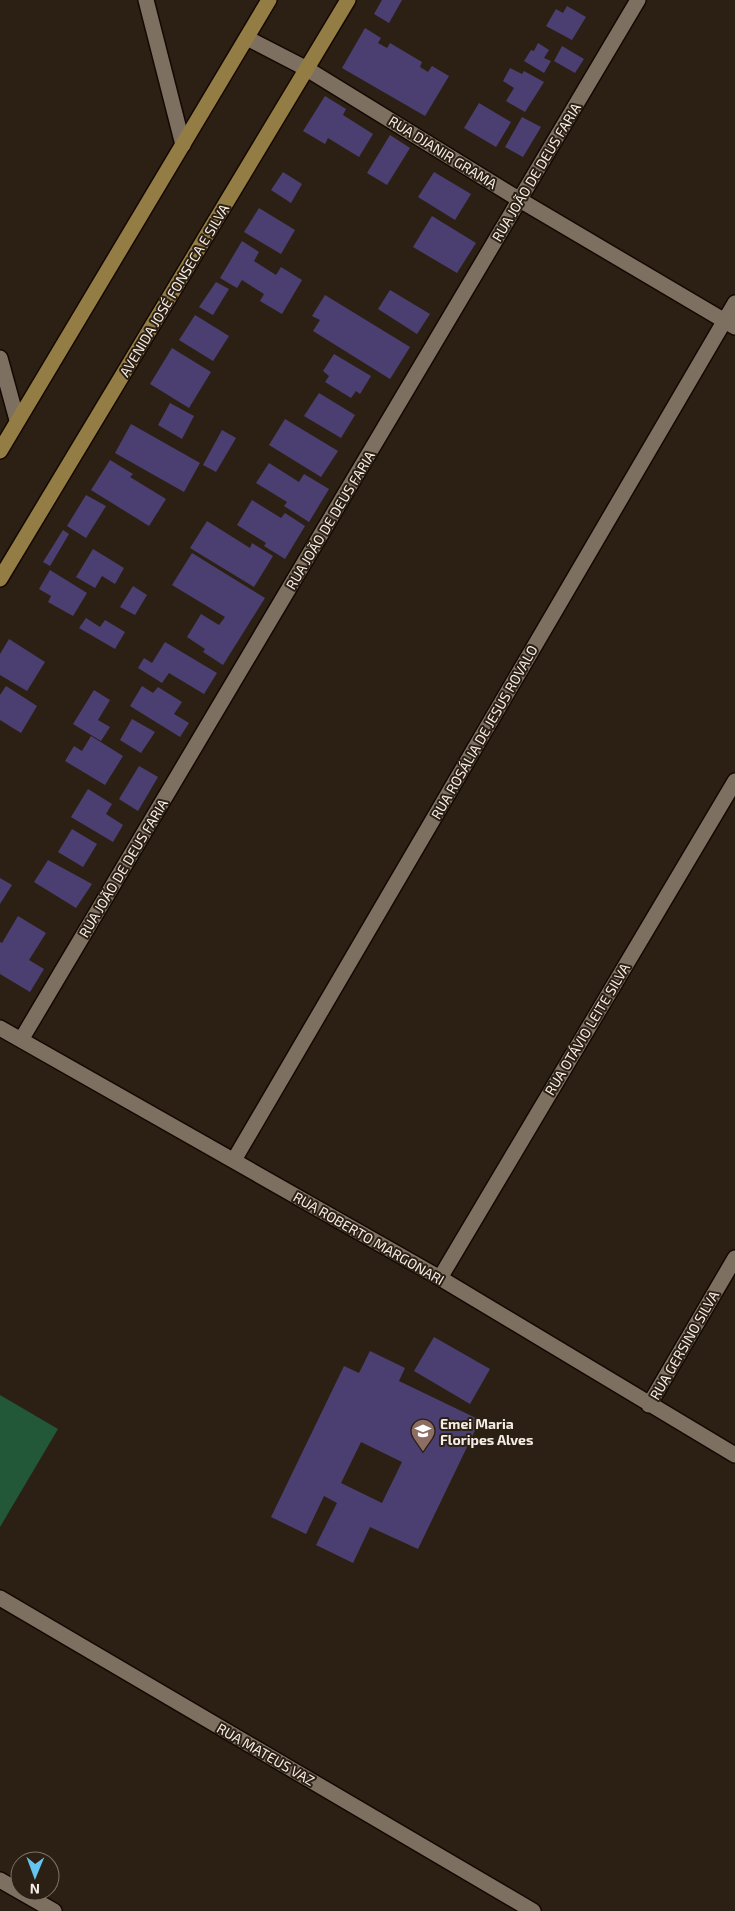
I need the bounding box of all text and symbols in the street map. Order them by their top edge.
street label: RUA JOÃO DE DEUS FARIA [488,99,584,244]
street label: RUA DJANIR GRAMA [386,112,500,192]
street label: AVENIDA JOSÉ FONSECA E SILVA [116,200,233,379]
street label: RUA JOÃO DE DEUS FARIA [282,447,378,592]
street label: RUA ROSÁLIA DE JESUS ROVALO [427,642,541,822]
street label: RUA JOÃO DE DEUS FARIA [75,795,171,940]
street label: RUA OTÁVIO LEITE SILVA [541,960,633,1098]
street label: RUA ROBERTO MARGONARI [290,1188,448,1288]
street label: RUA GERSINO SILVA [646,1287,722,1402]
place label: Emei Maria Floripes Alves [440,1415,533,1448]
school or university icon: Emei Maria Floripes Alves [410,1418,436,1452]
street label: RUA MATEUS VAZ [214,1719,318,1789]
north arrow [10,1851,60,1901]
text: N [30,1881,40,1898]

